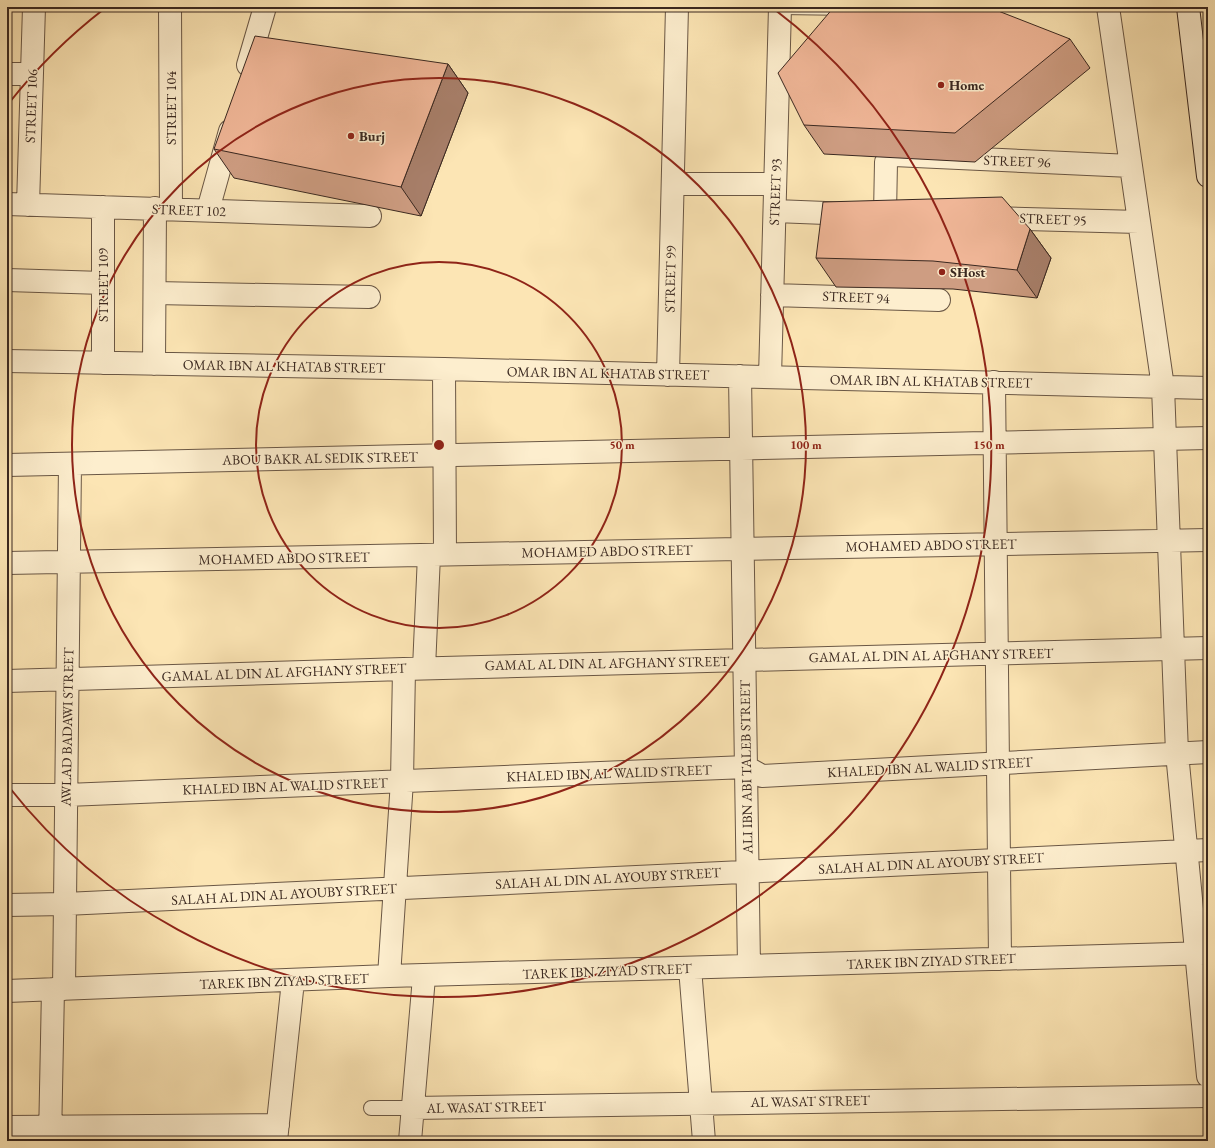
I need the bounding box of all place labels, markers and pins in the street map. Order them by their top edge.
place label: Home [949,76,985,94]
marker: Home [936,80,946,90]
place label: Burj [359,127,385,145]
marker: Burj [346,131,356,141]
place label: SHost [950,263,986,281]
marker: SHost [937,267,947,277]
centre of rings [432,438,446,452]

